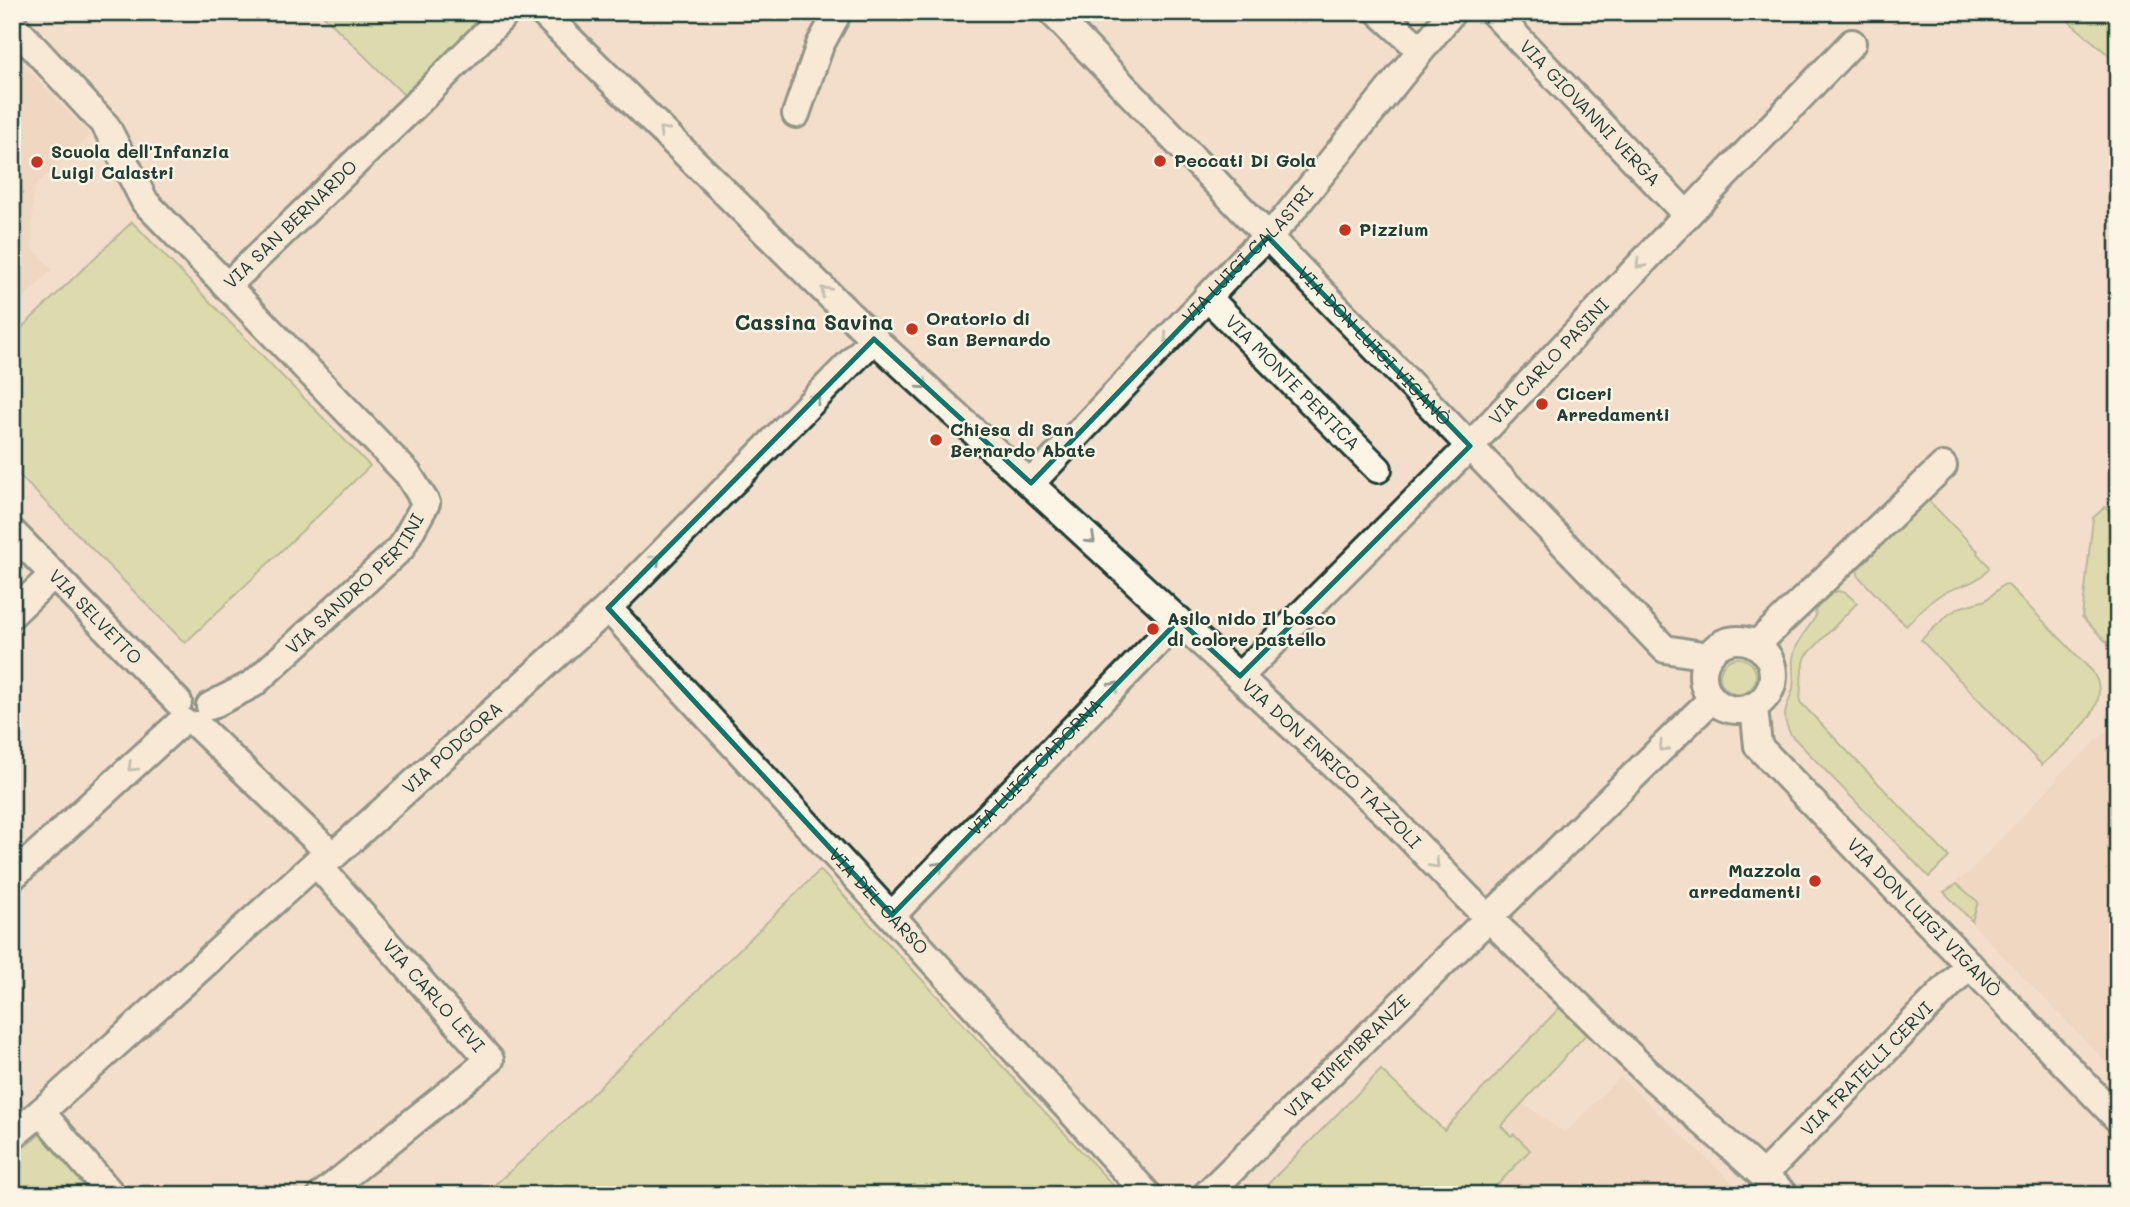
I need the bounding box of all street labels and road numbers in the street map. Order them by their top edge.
street label: VIA GIOVANNI VERGA [1515,34,1666,191]
street label: VIA SAN BERNARDO [218,154,362,294]
street label: VIA LUIGI CALASTRI [1176,180,1318,328]
street label: VIA DON LUIGI VIGANÒ [1292,261,1457,431]
street label: VIA CARLO PASINI [1483,292,1614,429]
street label: VIA MONTE PERTICA [1220,309,1366,455]
street label: VIA SANDRO PERTINI [280,509,429,659]
street label: VIA SELVETTO [44,564,148,669]
street label: VIA DON ENRICO TAZZOLI [1237,673,1427,853]
street label: VIA LUIGI CADORNA [962,693,1107,841]
street label: VIA PODGORA [397,696,507,799]
street label: VIA DON LUIGI VIGANÒ [1842,832,2007,1002]
street label: VIA DEL CARSO [824,842,934,959]
street label: VIA CARLO LEVI [377,933,490,1057]
street label: VIA RIMEMBRANZE [1279,989,1415,1123]
street label: VIA FRATELLI CERVI [1795,996,1938,1141]

